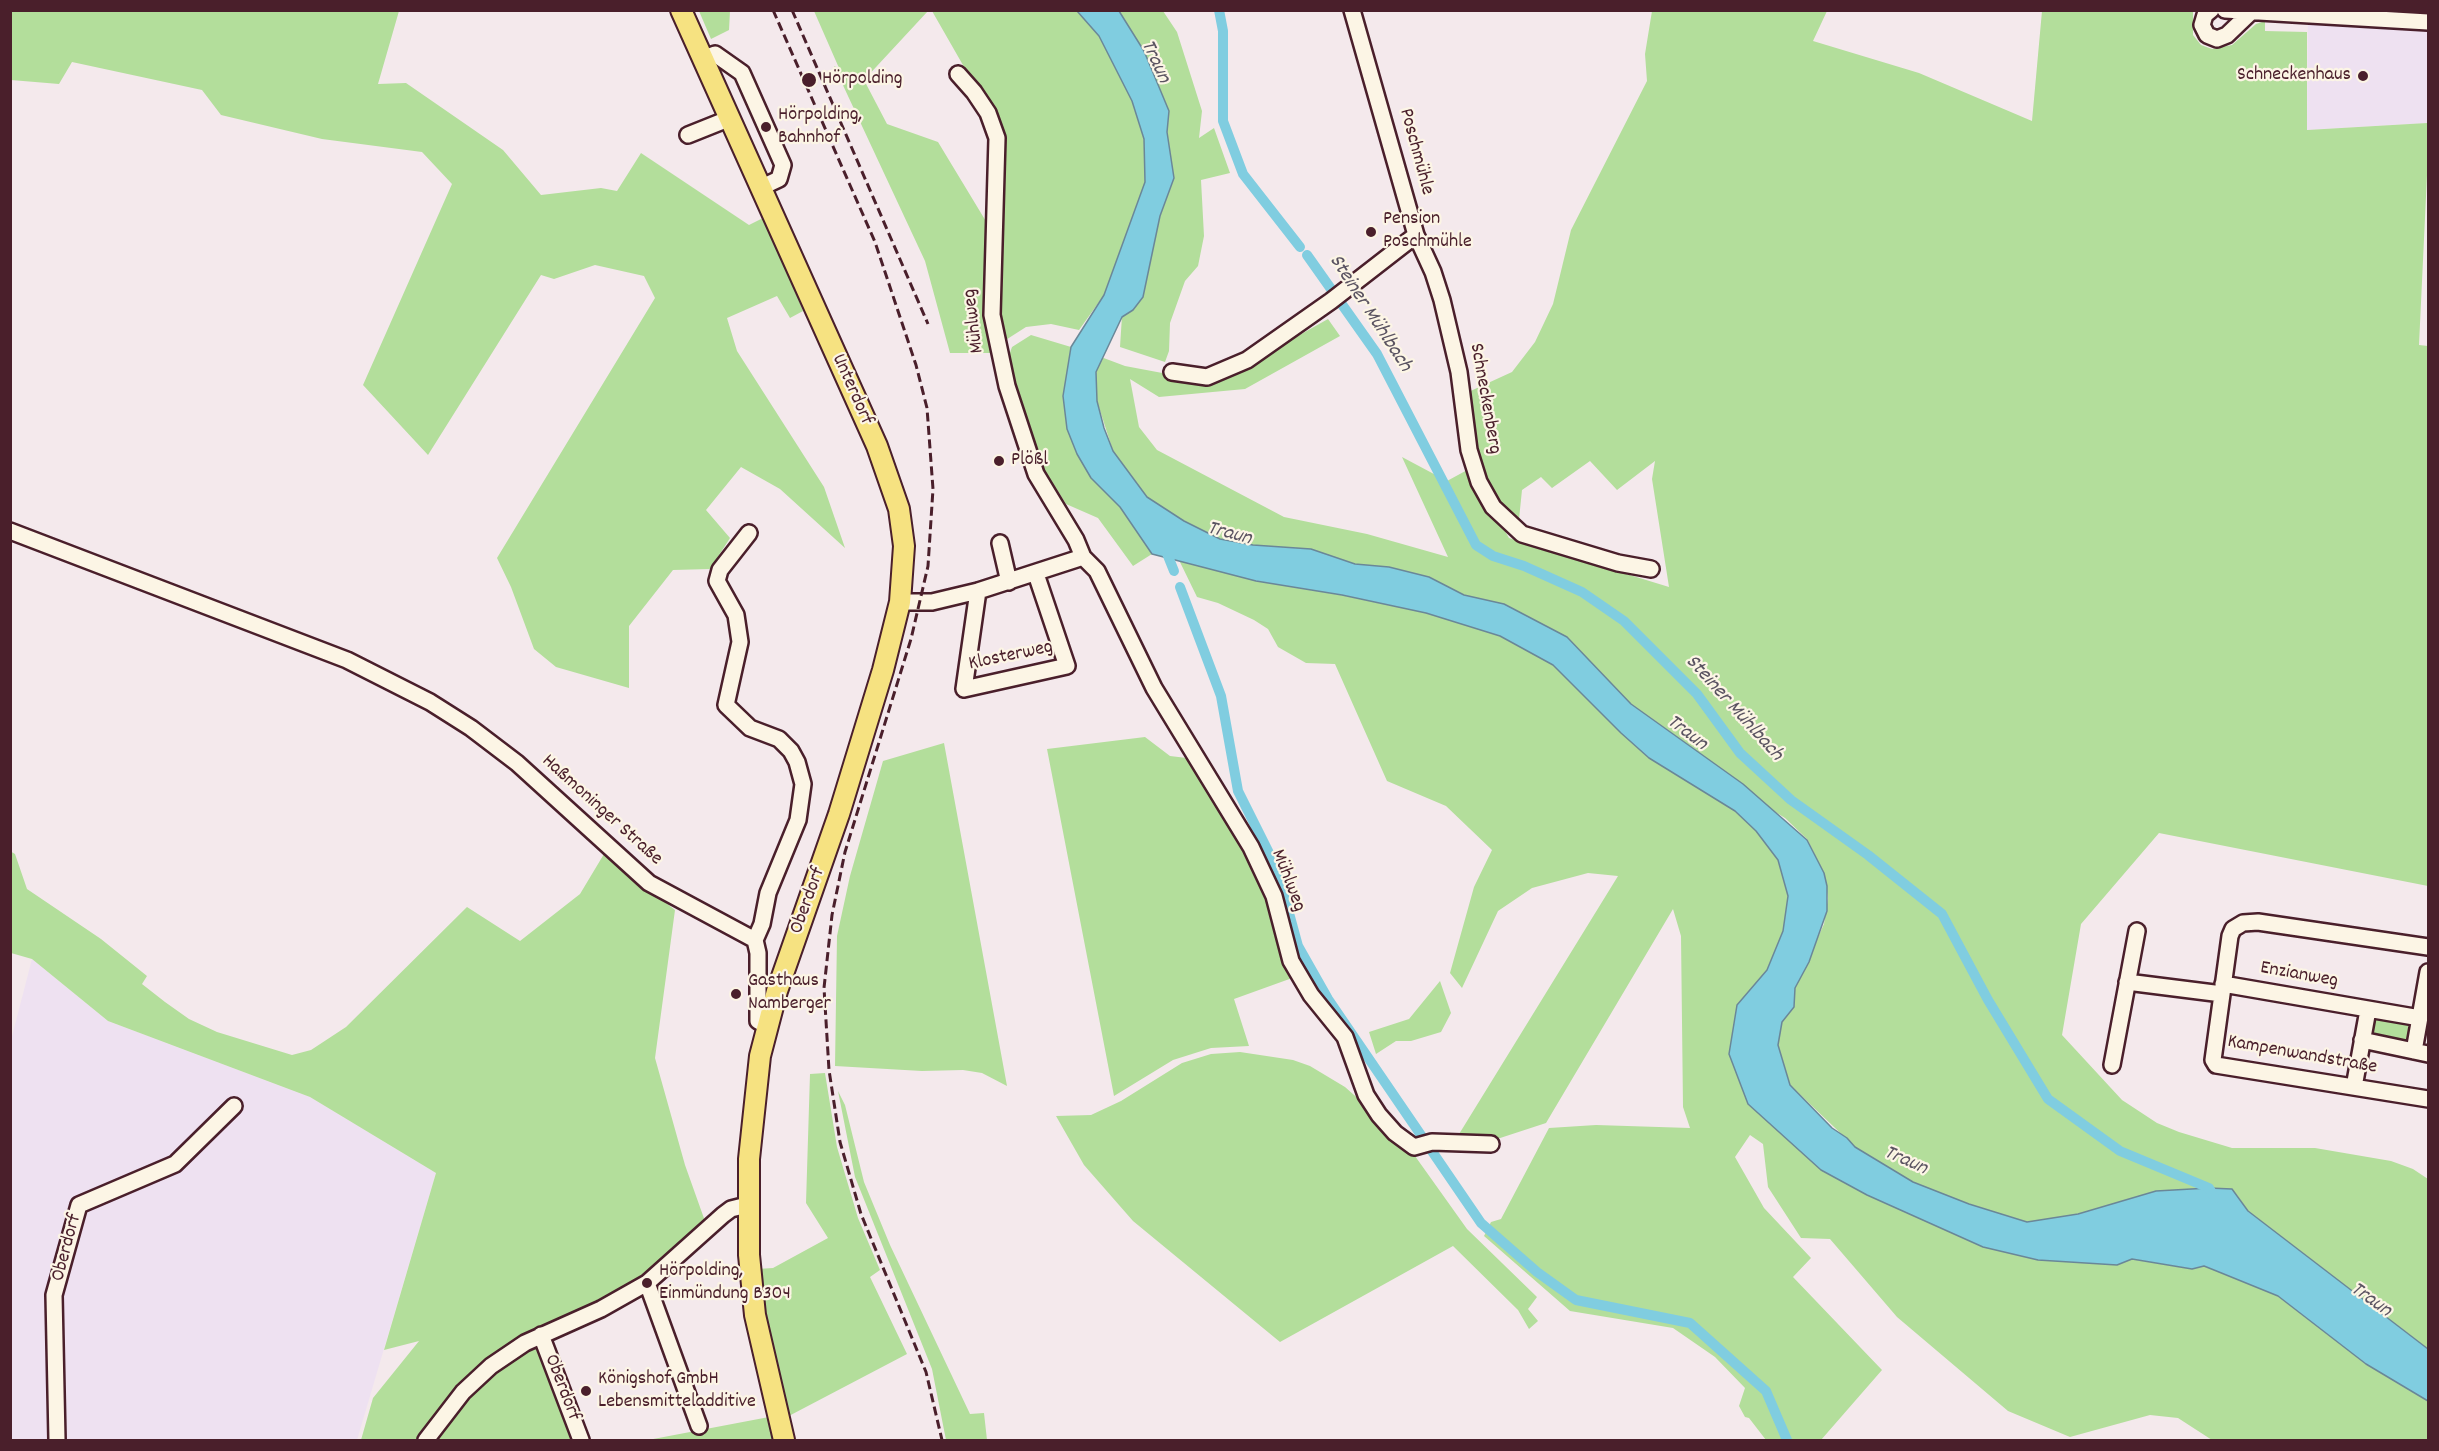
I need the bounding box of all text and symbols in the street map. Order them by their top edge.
water label: Traun [1133,36,1175,88]
place label: Schneckenhaus [2237,64,2351,88]
place label: Hörpolding [822,68,902,92]
marker: Schneckenhaus [2356,69,2370,83]
marker: Hörpolding [800,71,818,89]
place label: Hörpolding, Bahnhof [778,104,862,151]
street label: Poschmühle [1392,106,1438,198]
marker: Hörpolding, Bahnhof [759,120,773,134]
place label: Pension Poschmühle [1383,208,1472,255]
marker: Pension Poschmühle [1364,225,1378,239]
water label: Steiner Mühlbach [1322,251,1416,377]
street label: Mühlweg [959,287,991,355]
street label: Schneckenberg [1462,342,1506,456]
street label: Unterdorf [825,351,877,429]
place label: Plößl [1011,449,1048,473]
marker: Plößl [992,454,1006,468]
water label: Traun [1204,517,1254,553]
street label: Klosterweg [967,636,1055,678]
water label: Steiner Mühlbach [1679,651,1787,767]
water label: Traun [1661,710,1711,758]
street label: Haßmoninger Straße [535,750,667,872]
street label: Mühlweg [1264,846,1310,916]
street label: Oberdorf [786,864,832,938]
street label: Enzianweg [2258,957,2340,995]
place label: Gasthaus Namberger [748,970,831,1017]
marker: Gasthaus Namberger [729,987,743,1001]
street label: Kampenwandstraße [2225,1031,2379,1081]
water label: Traun [1879,1141,1931,1183]
street label: Oberdorf [47,1212,89,1284]
place label: Hörpolding, Einmündung B304 [659,1260,791,1307]
marker: Hörpolding, Einmündung B304 [640,1276,654,1290]
water label: Traun [2344,1278,2396,1324]
street label: Oberdorf [537,1351,585,1425]
place label: Königshof GmbH Lebensmitteladditive [598,1368,756,1415]
marker: Königshof GmbH Lebensmitteladditive [579,1384,593,1398]

